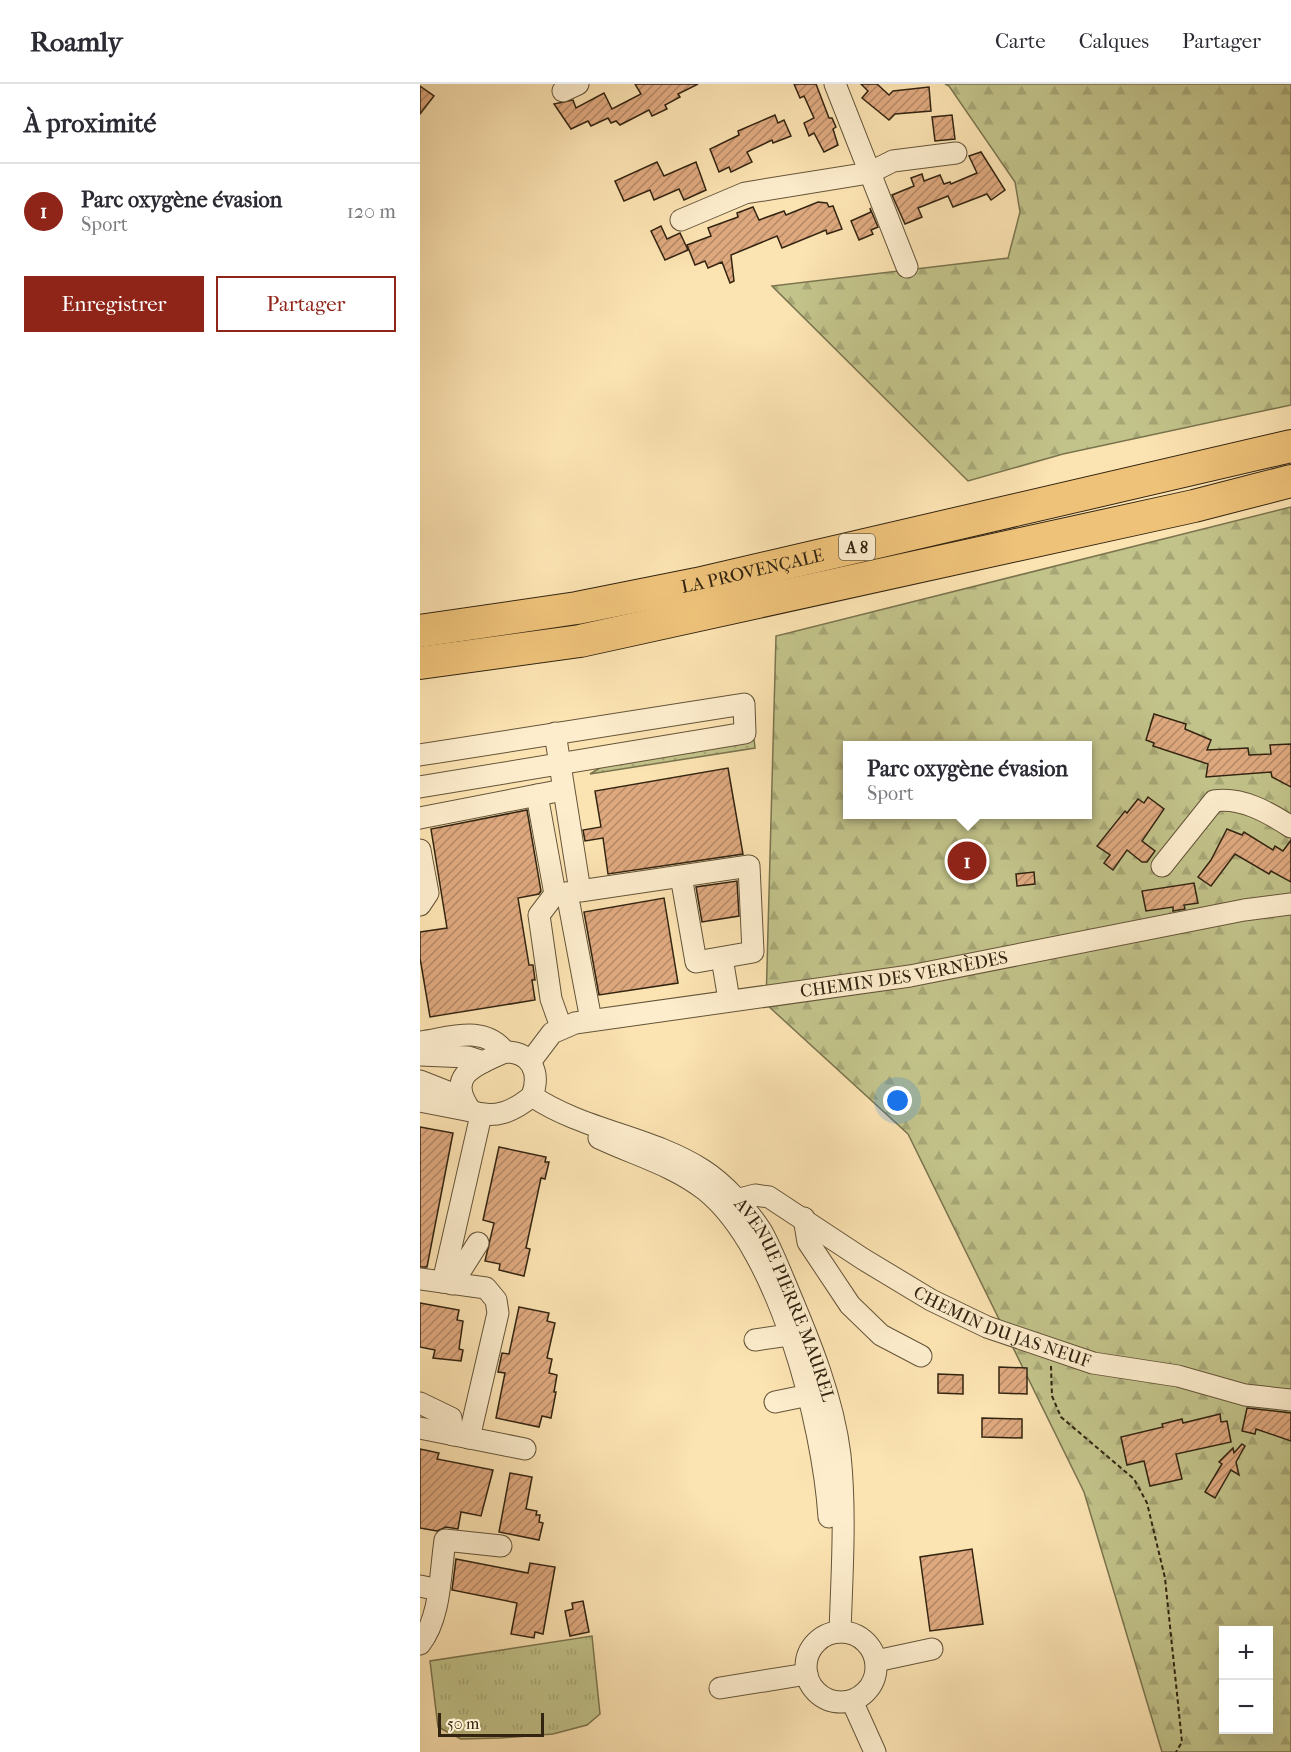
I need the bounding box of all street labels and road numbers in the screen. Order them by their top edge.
road number: A 8 [839,534,875,560]
street label: LA PROVENÇALE [679,544,826,597]
street label: CHEMIN DES VERNÈDES [799,946,1010,1002]
street label: AVENUE PIERRE MAUREL [729,1193,839,1404]
street label: CHEMIN DU JAS NEUF [910,1281,1094,1372]

